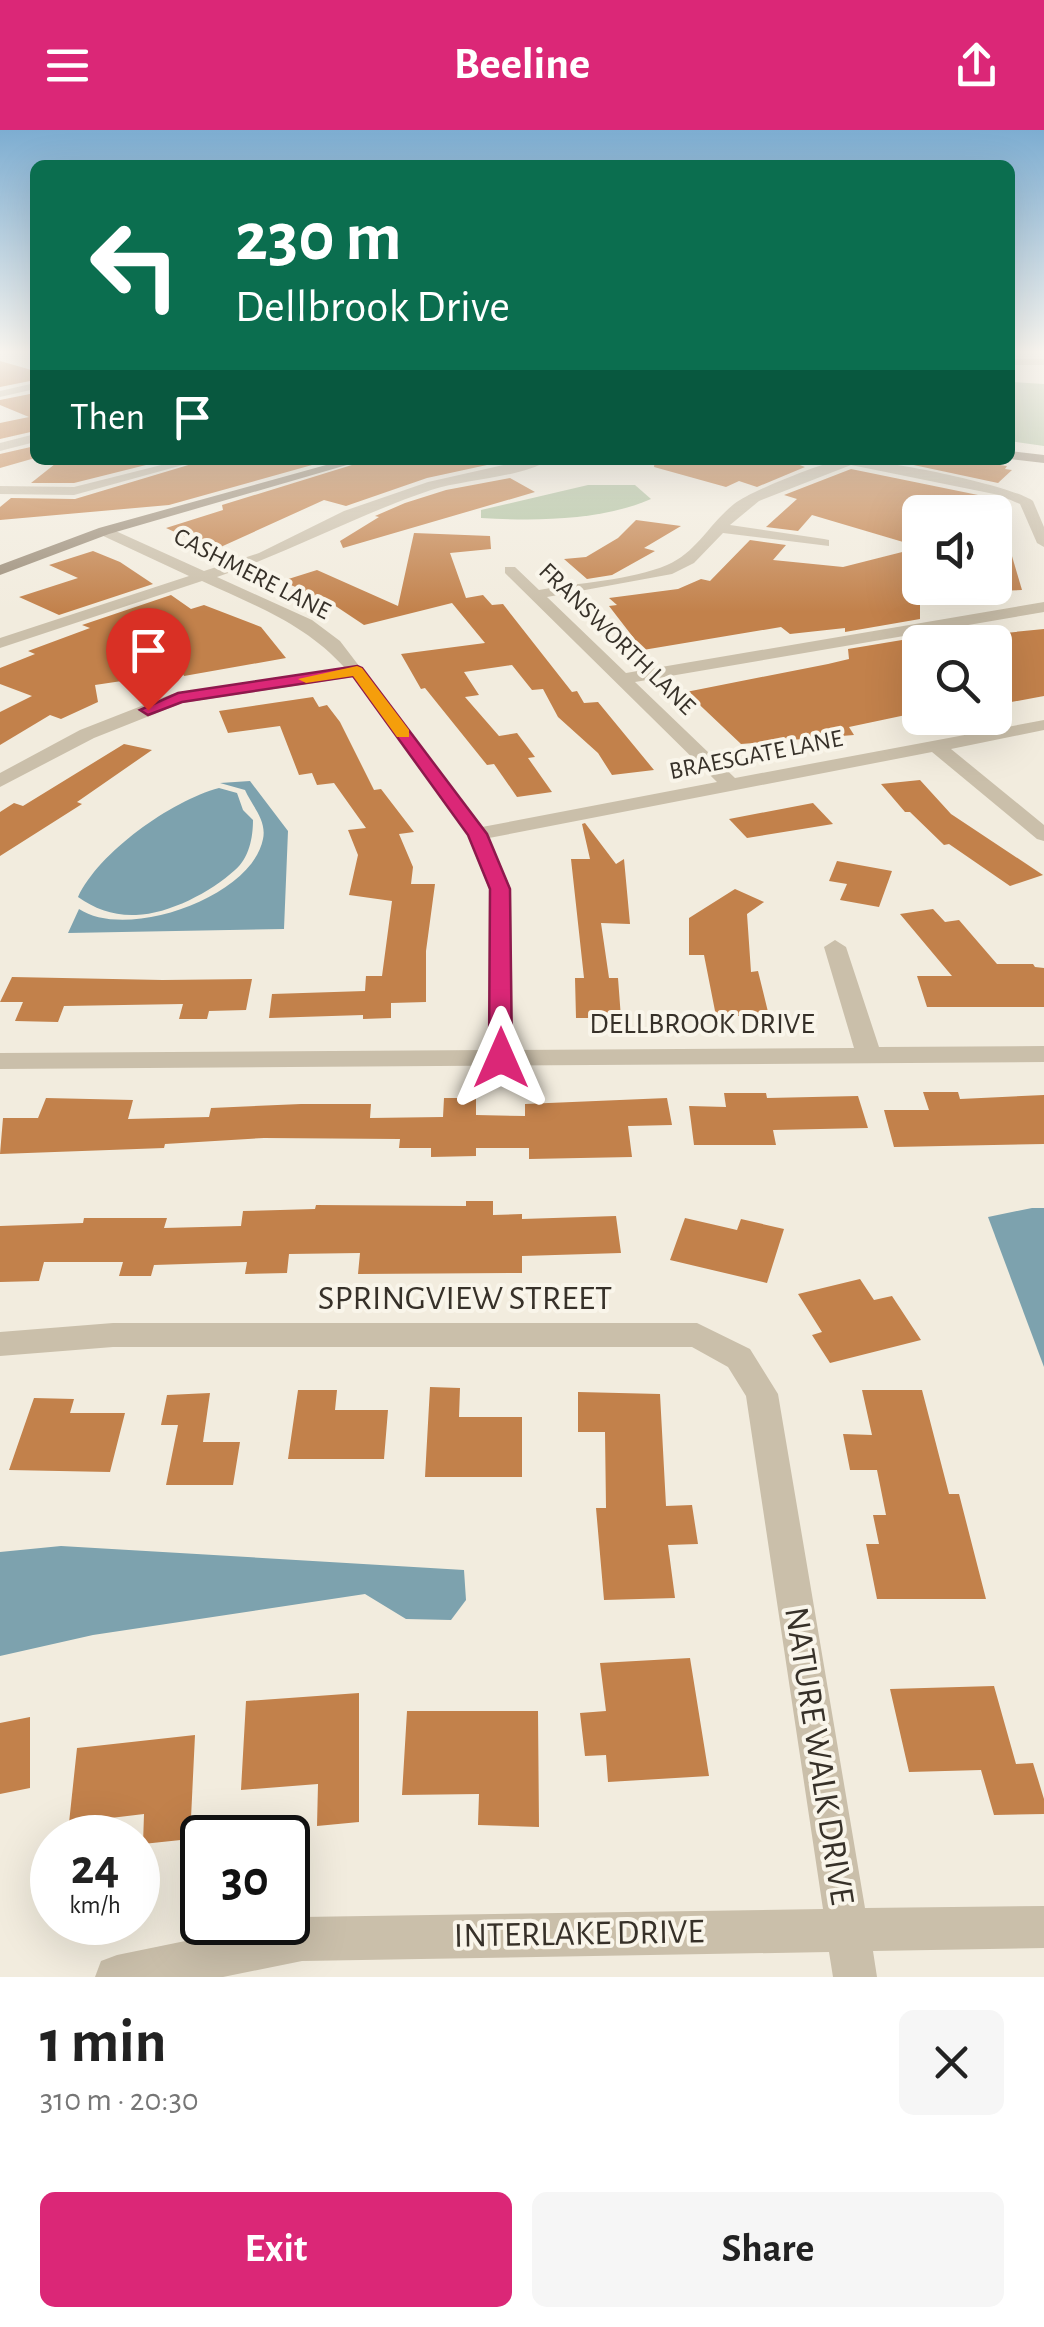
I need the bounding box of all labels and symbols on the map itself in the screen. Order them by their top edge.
street label: CASHMERE LANE [170,524,334,624]
street label: FRANSWORTH LANE [534,558,700,720]
pin [106,608,191,711]
street label: BRAESGATE LANE [667,726,845,784]
position arrow [449,1006,553,1110]
street label: DELLBROOK DRIVE [589,1009,815,1039]
street label: SPRINGVIEW STREET [318,1281,612,1316]
street label: NATURE WALK DRIVE [778,1605,860,1907]
speed limit sign: 30 [180,1815,310,1945]
street label: INTERLAKE DRIVE [454,1914,705,1954]

